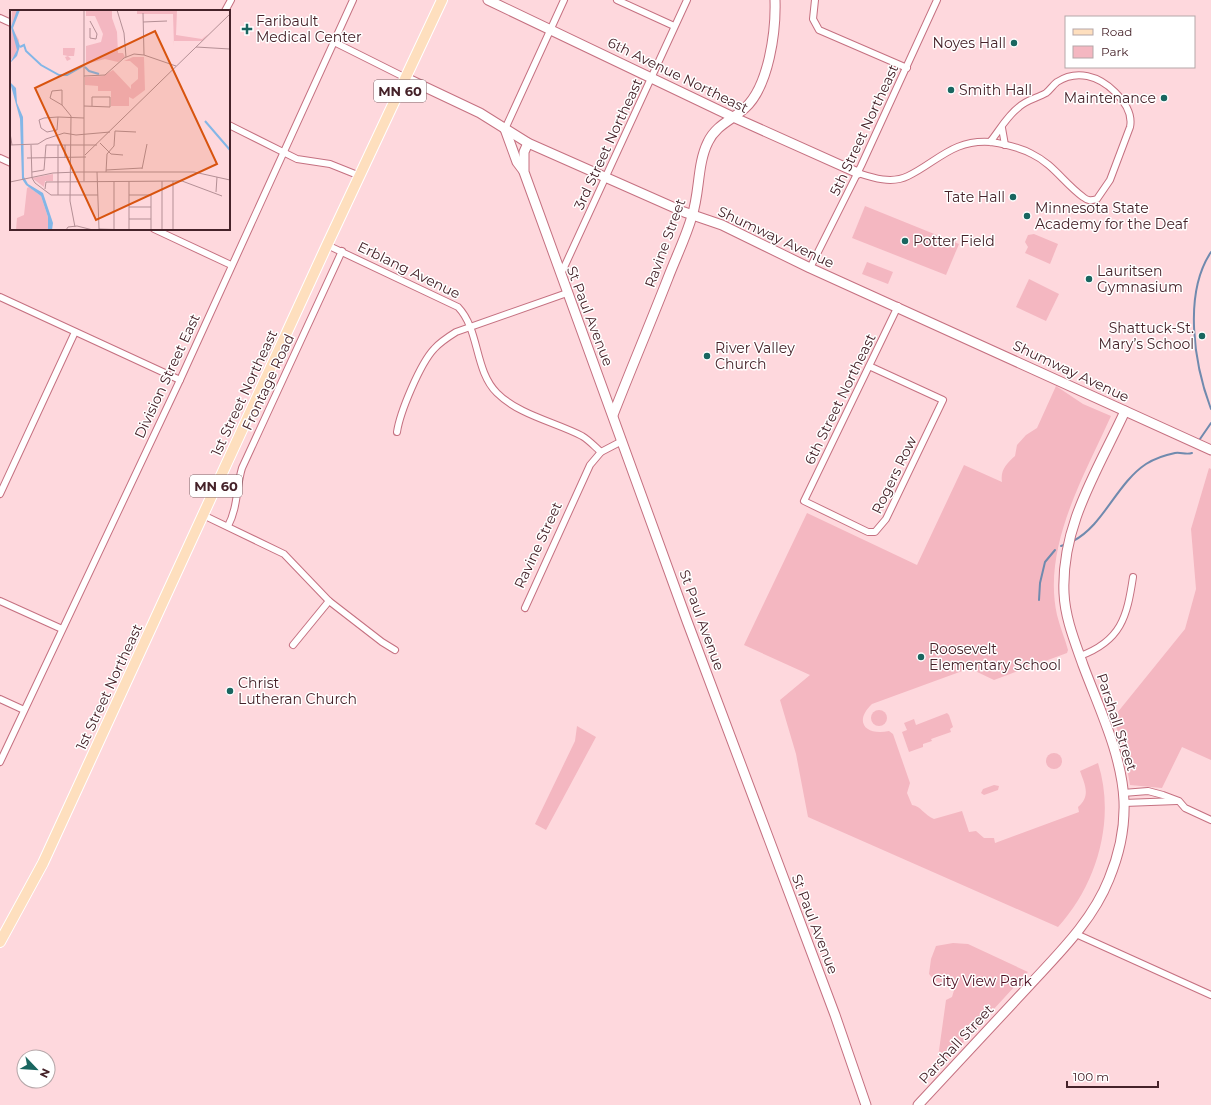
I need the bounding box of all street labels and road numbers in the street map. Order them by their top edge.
street label: 6th Avenue Northeast [605,33,751,117]
street label: 5th Street Northeast [826,61,902,199]
street label: 3rd Street Northeast [570,75,646,212]
road number: MN 60 [374,80,426,102]
street label: Ravine Street [641,196,690,290]
street label: Shumway Avenue [715,202,837,272]
street label: Erblang Avenue [355,237,463,303]
street label: St Paul Avenue [563,263,617,369]
street label: Division Street East [130,311,204,441]
street label: 1st Street Northeast [207,327,281,459]
street label: 6th Street Northeast [800,330,880,467]
street label: Frontage Road [238,331,298,433]
street label: Shumway Avenue [1010,336,1132,406]
street label: Rogers Row [867,433,921,517]
road number: MN 60 [190,475,242,497]
street label: Ravine Street [510,499,566,591]
street label: St Paul Avenue [675,567,729,673]
street label: 1st Street Northeast [72,621,146,753]
street label: Parshall Street [1093,671,1141,773]
street label: St Paul Avenue [788,871,842,977]
street label: Parshall Street [915,1000,997,1087]

